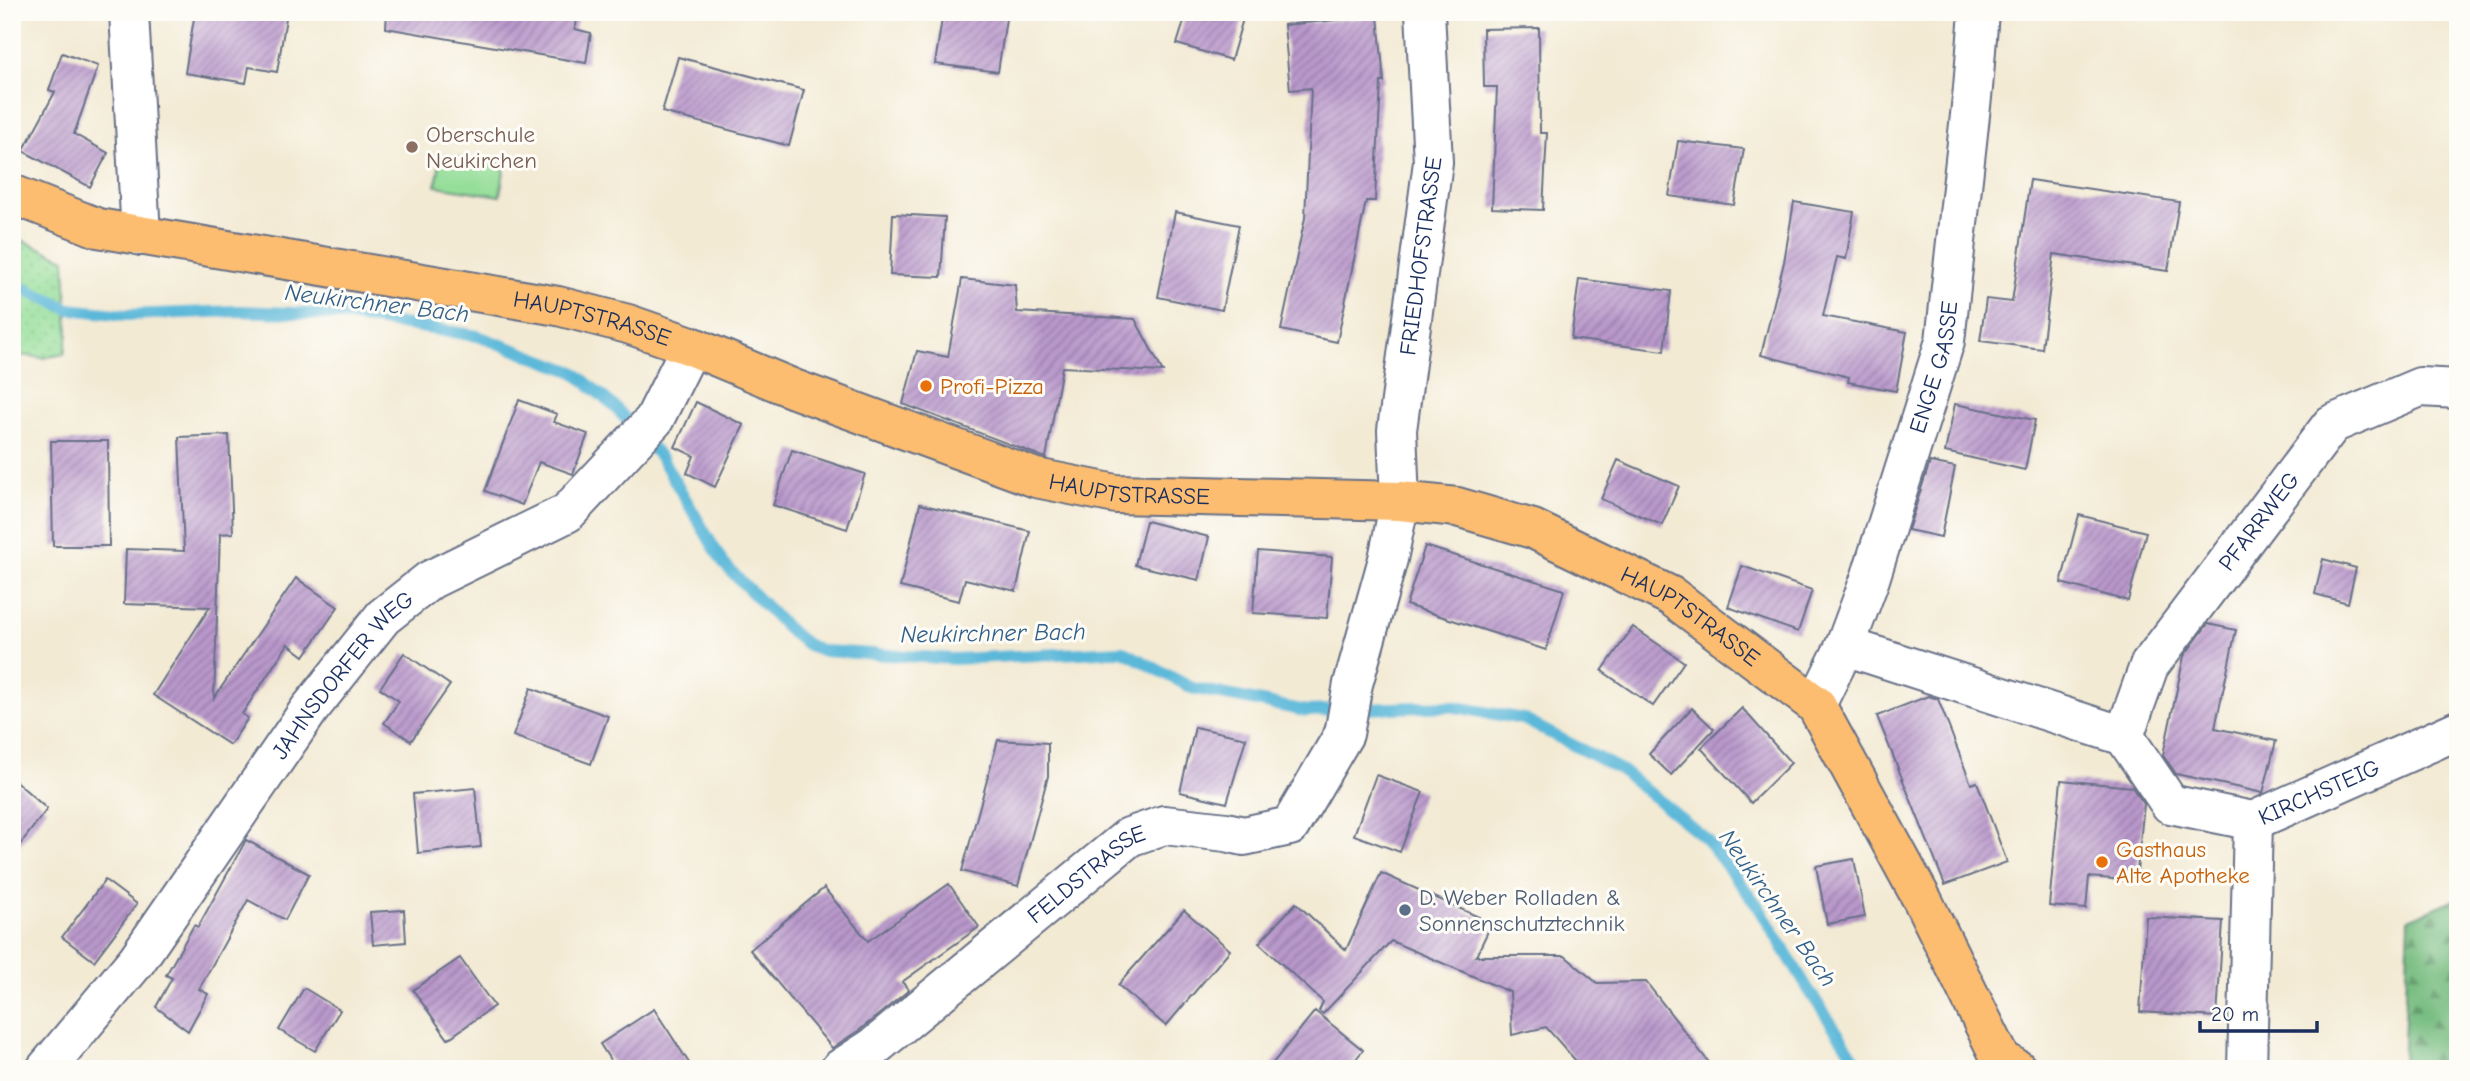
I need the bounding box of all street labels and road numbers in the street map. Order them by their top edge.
street label: FRIEDHOFSTRASSE [1394,155,1448,357]
street label: HAUPTSTRASSE [511,286,675,352]
street label: ENGE GASSE [1904,299,1963,437]
street label: PFARRWEG [2213,467,2305,576]
street label: HAUPTSTRASSE [1047,468,1210,510]
street label: HAUPTSTRASSE [1616,561,1765,672]
street label: JAHNSDORFER WEG [266,585,419,764]
street label: KIRCHSTEIG [2254,754,2384,831]
street label: FELDSTRASSE [1022,819,1149,929]

